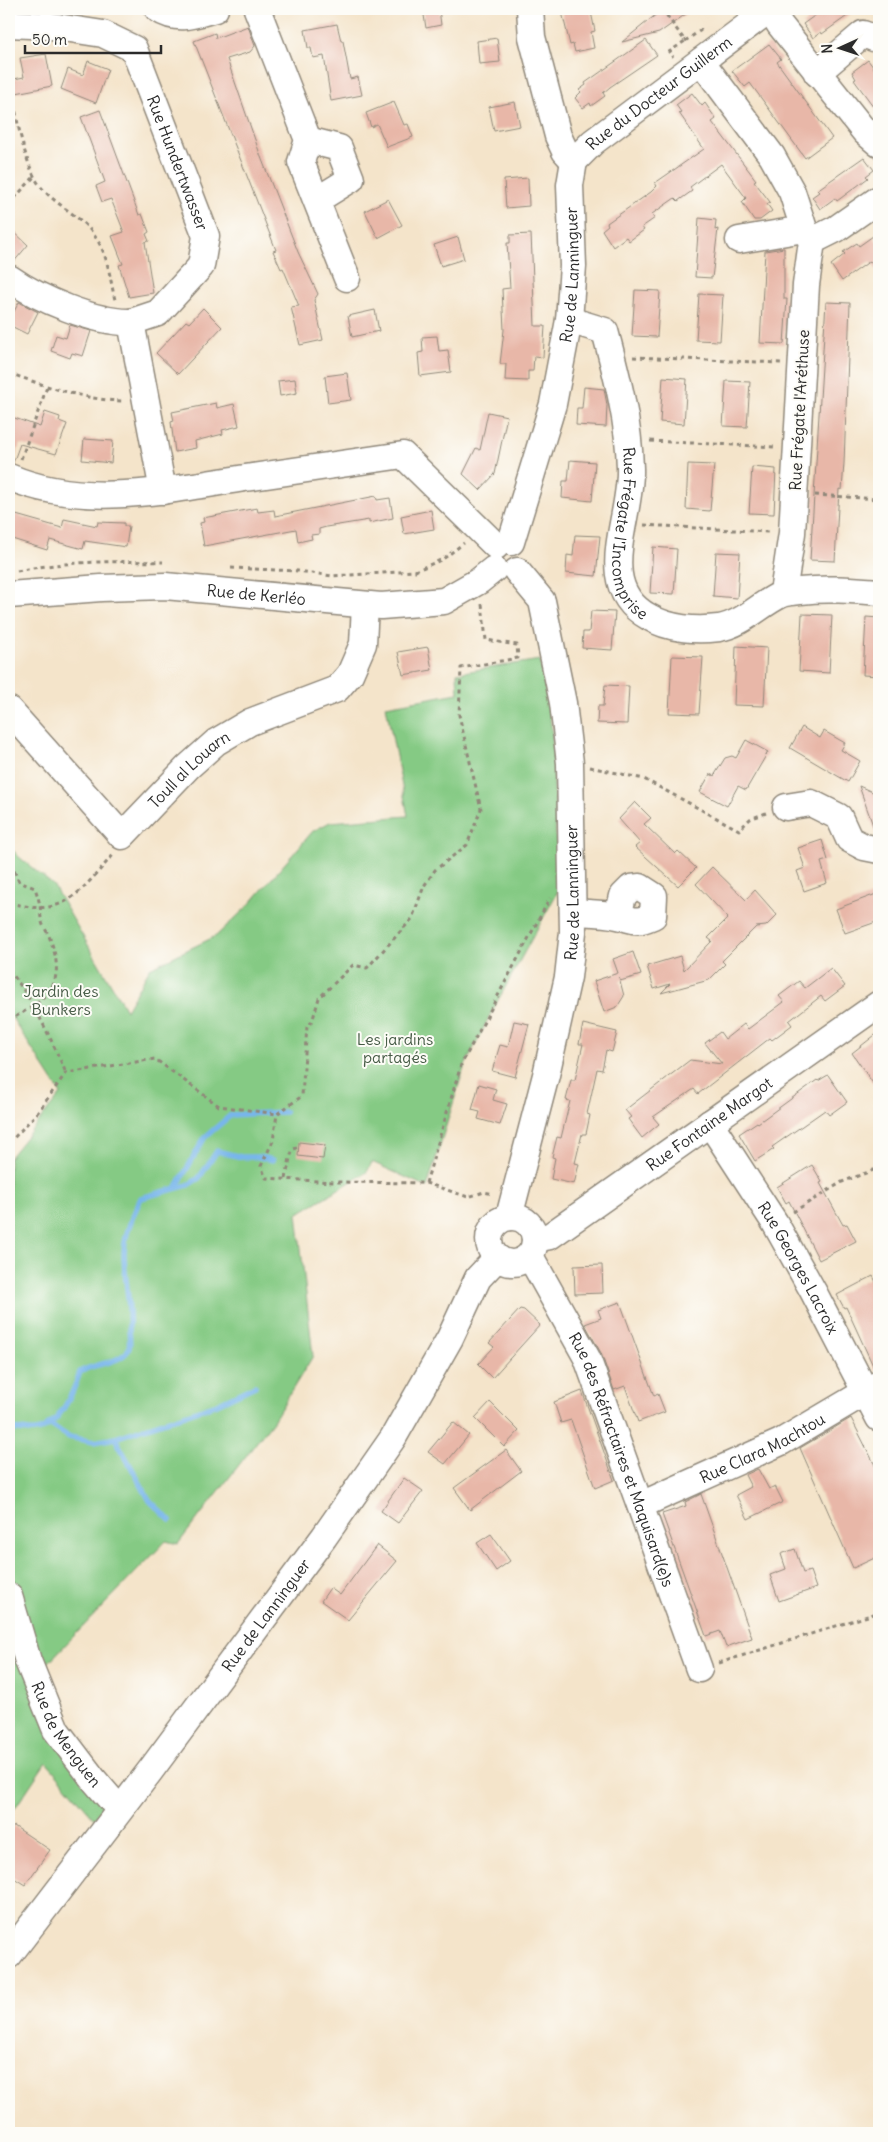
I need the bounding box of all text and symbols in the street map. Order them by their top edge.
scale bar [25,22,161,54]
north arrow [816,22,866,72]
text: 50 m [32,30,67,49]
street label: Rue du Docteur Guillerm [581,31,736,154]
text: N [818,43,836,54]
street label: Rue Hundertwasser [143,92,213,234]
street label: Rue de Lanninguer [555,206,583,344]
street label: Rue Frégate l'Aréthuse [785,329,813,491]
street label: Rue Frégate l'Incomprise [608,446,652,624]
street label: Rue de Kerléo [206,580,307,609]
street label: Toull al Louarn [144,726,233,812]
street label: Rue de Lanninguer [560,824,583,961]
park label: Jardin des Bunkers [24,981,98,1019]
park label: Les jardins partagés [357,1029,433,1067]
street label: Rue Fontaine Margot [642,1072,777,1175]
street label: Rue Georges Lacroix [754,1198,844,1338]
street label: Rue des Réfractaires et Maquisard(e)s [565,1329,679,1589]
street label: Rue Clara Machtou [696,1408,828,1487]
street label: Rue de Lanninguer [217,1554,315,1676]
street label: Rue de Menguen [27,1679,106,1791]

